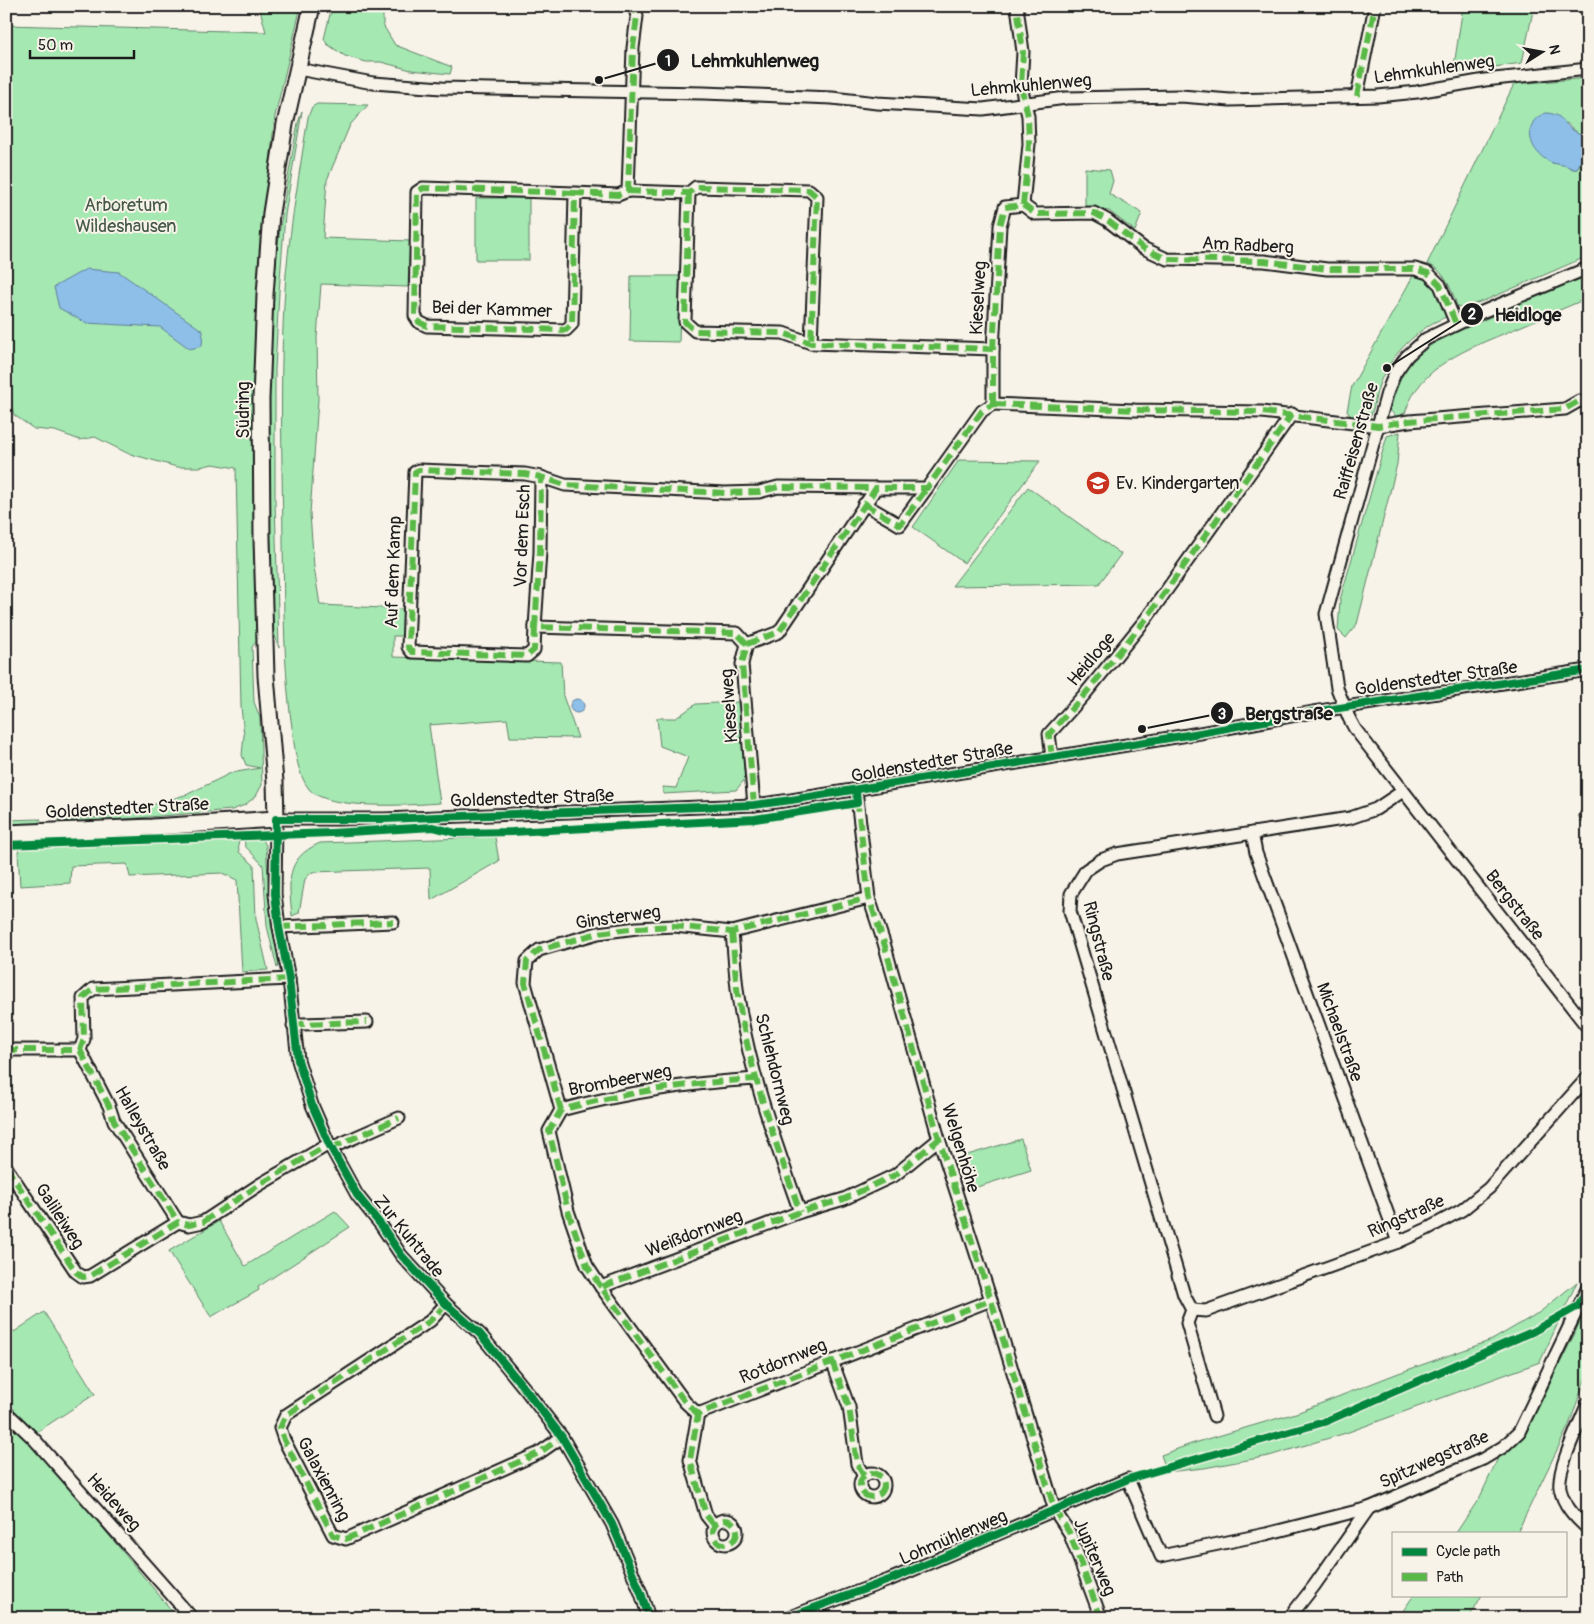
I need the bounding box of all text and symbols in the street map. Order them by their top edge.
scale bar [30,28,134,60]
north arrow [1516,28,1566,78]
text: 50 m [38,36,73,55]
callout: Lehmkuhlenweg [656,43,829,77]
text: N [1545,43,1564,56]
text: Lehmkuhlenweg [691,49,820,73]
street label: Lehmkuhlenweg [1372,50,1496,89]
text: 1 [665,52,671,71]
street label: Lehmkuhlenweg [970,69,1093,102]
park label: Arboretum Wildeshausen [75,194,177,238]
street label: Am Radberg [1201,232,1295,259]
street label: Kieselweg [965,260,992,336]
street label: Bei der Kammer [431,296,553,323]
callout: Heidloge [1460,297,1572,331]
text: Heidloge [1495,303,1562,327]
text: 2 [1468,305,1476,324]
street label: Raiffeisenstraße [1329,380,1384,502]
street label: Südring [232,381,255,439]
school or university icon: Ev. Kindergarten [1085,470,1111,496]
place label: Ev. Kindergarten [1116,472,1239,495]
street label: Vor dem Esch [509,484,536,588]
street label: Auf dem Kamp [380,515,407,629]
street label: Heidloge [1062,628,1121,691]
street label: Goldenstedter Straße [1353,656,1519,701]
street label: Kieselweg [715,668,744,744]
callout: Bergstraße [1210,696,1343,730]
text: Bergstraße [1245,702,1334,726]
text: 3 [1218,705,1226,724]
street label: Goldenstedter Straße [849,737,1015,788]
street label: Goldenstedter Straße [450,784,614,813]
street label: Goldenstedter Straße [45,793,210,824]
street label: Bergstraße [1480,865,1549,945]
street label: Ringstraße [1078,899,1120,984]
street label: Ginsterweg [574,900,662,935]
street label: Michaelstraße [1311,979,1368,1085]
street label: Schlehdornweg [750,1011,800,1127]
street label: Brombeerweg [567,1059,674,1102]
street label: Halleystraße [109,1082,176,1175]
street label: Welgenhöhe [936,1101,985,1196]
street label: Galileiweg [30,1179,89,1254]
street label: Ringstraße [1364,1189,1448,1244]
street label: Zur Kuhtrade [368,1190,449,1282]
street label: Weißdornweg [642,1204,746,1262]
street label: Rotdornweg [736,1334,830,1389]
street label: Spitzwegstraße [1376,1425,1493,1494]
street label: Galaxienring [292,1433,355,1525]
street label: Heideweg [81,1468,146,1536]
street label: Lohmühlenweg [896,1504,1011,1571]
street label: Jupiterweg [1068,1515,1121,1599]
legend [1392,1532,1566,1596]
text: Cycle path [1436,1542,1500,1561]
text: Path [1436,1568,1463,1587]

